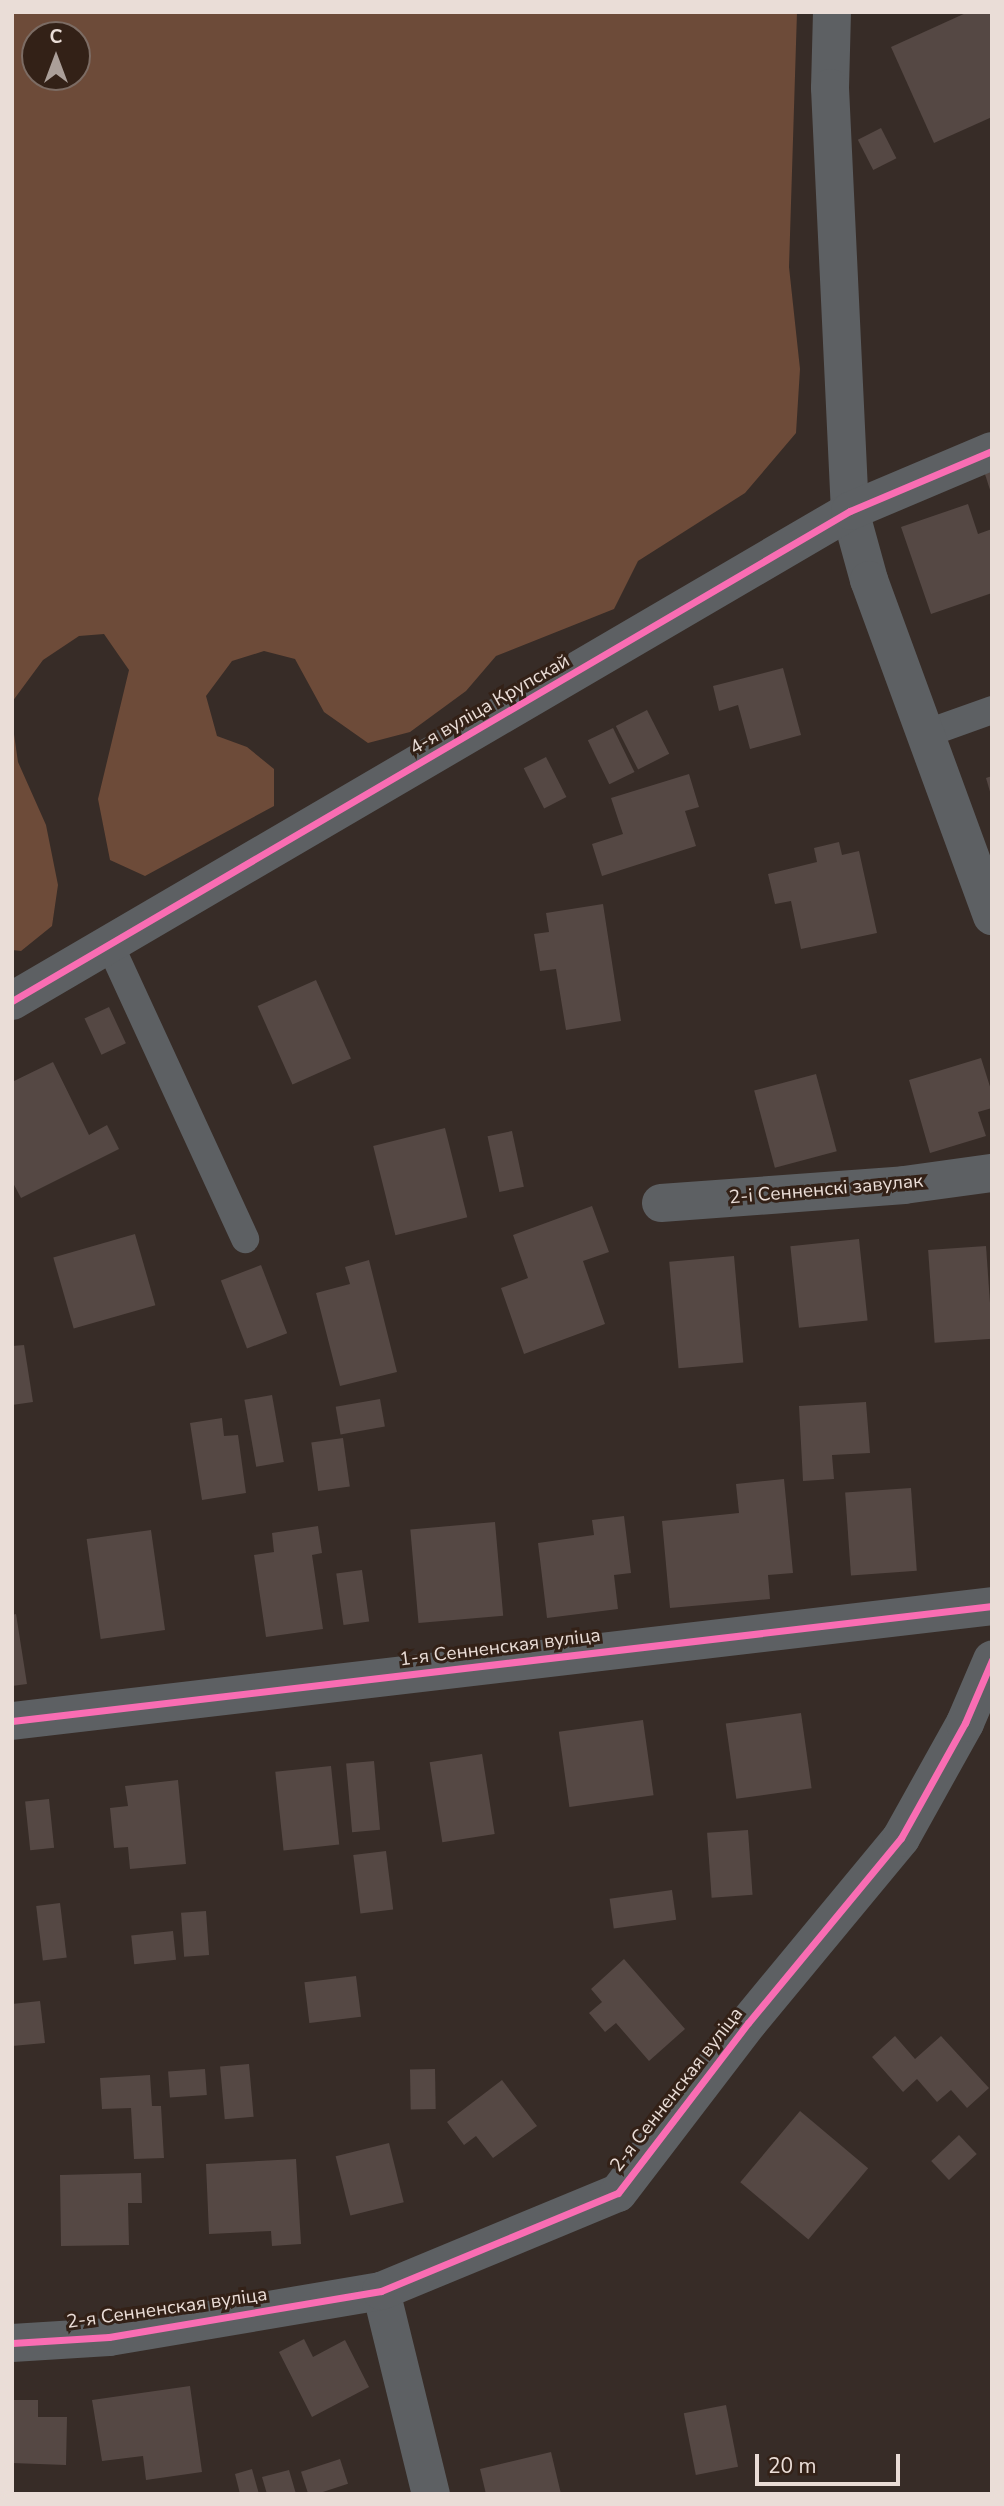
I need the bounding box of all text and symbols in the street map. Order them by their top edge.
north arrow [21,21,91,91]
text: С [50,24,62,50]
street label: 4-я вуліца Крупскай [406,650,574,760]
street label: 2-і Сенненскі завулак [728,1170,924,1210]
street label: 1-я Сенненская вуліца [398,1624,602,1672]
street label: 2-я Сенненская вуліца [606,2003,748,2177]
street label: 2-я Сенненская вуліца [65,2284,269,2334]
scale bar [759,2440,904,2484]
text: 20 m [768,2452,817,2480]

